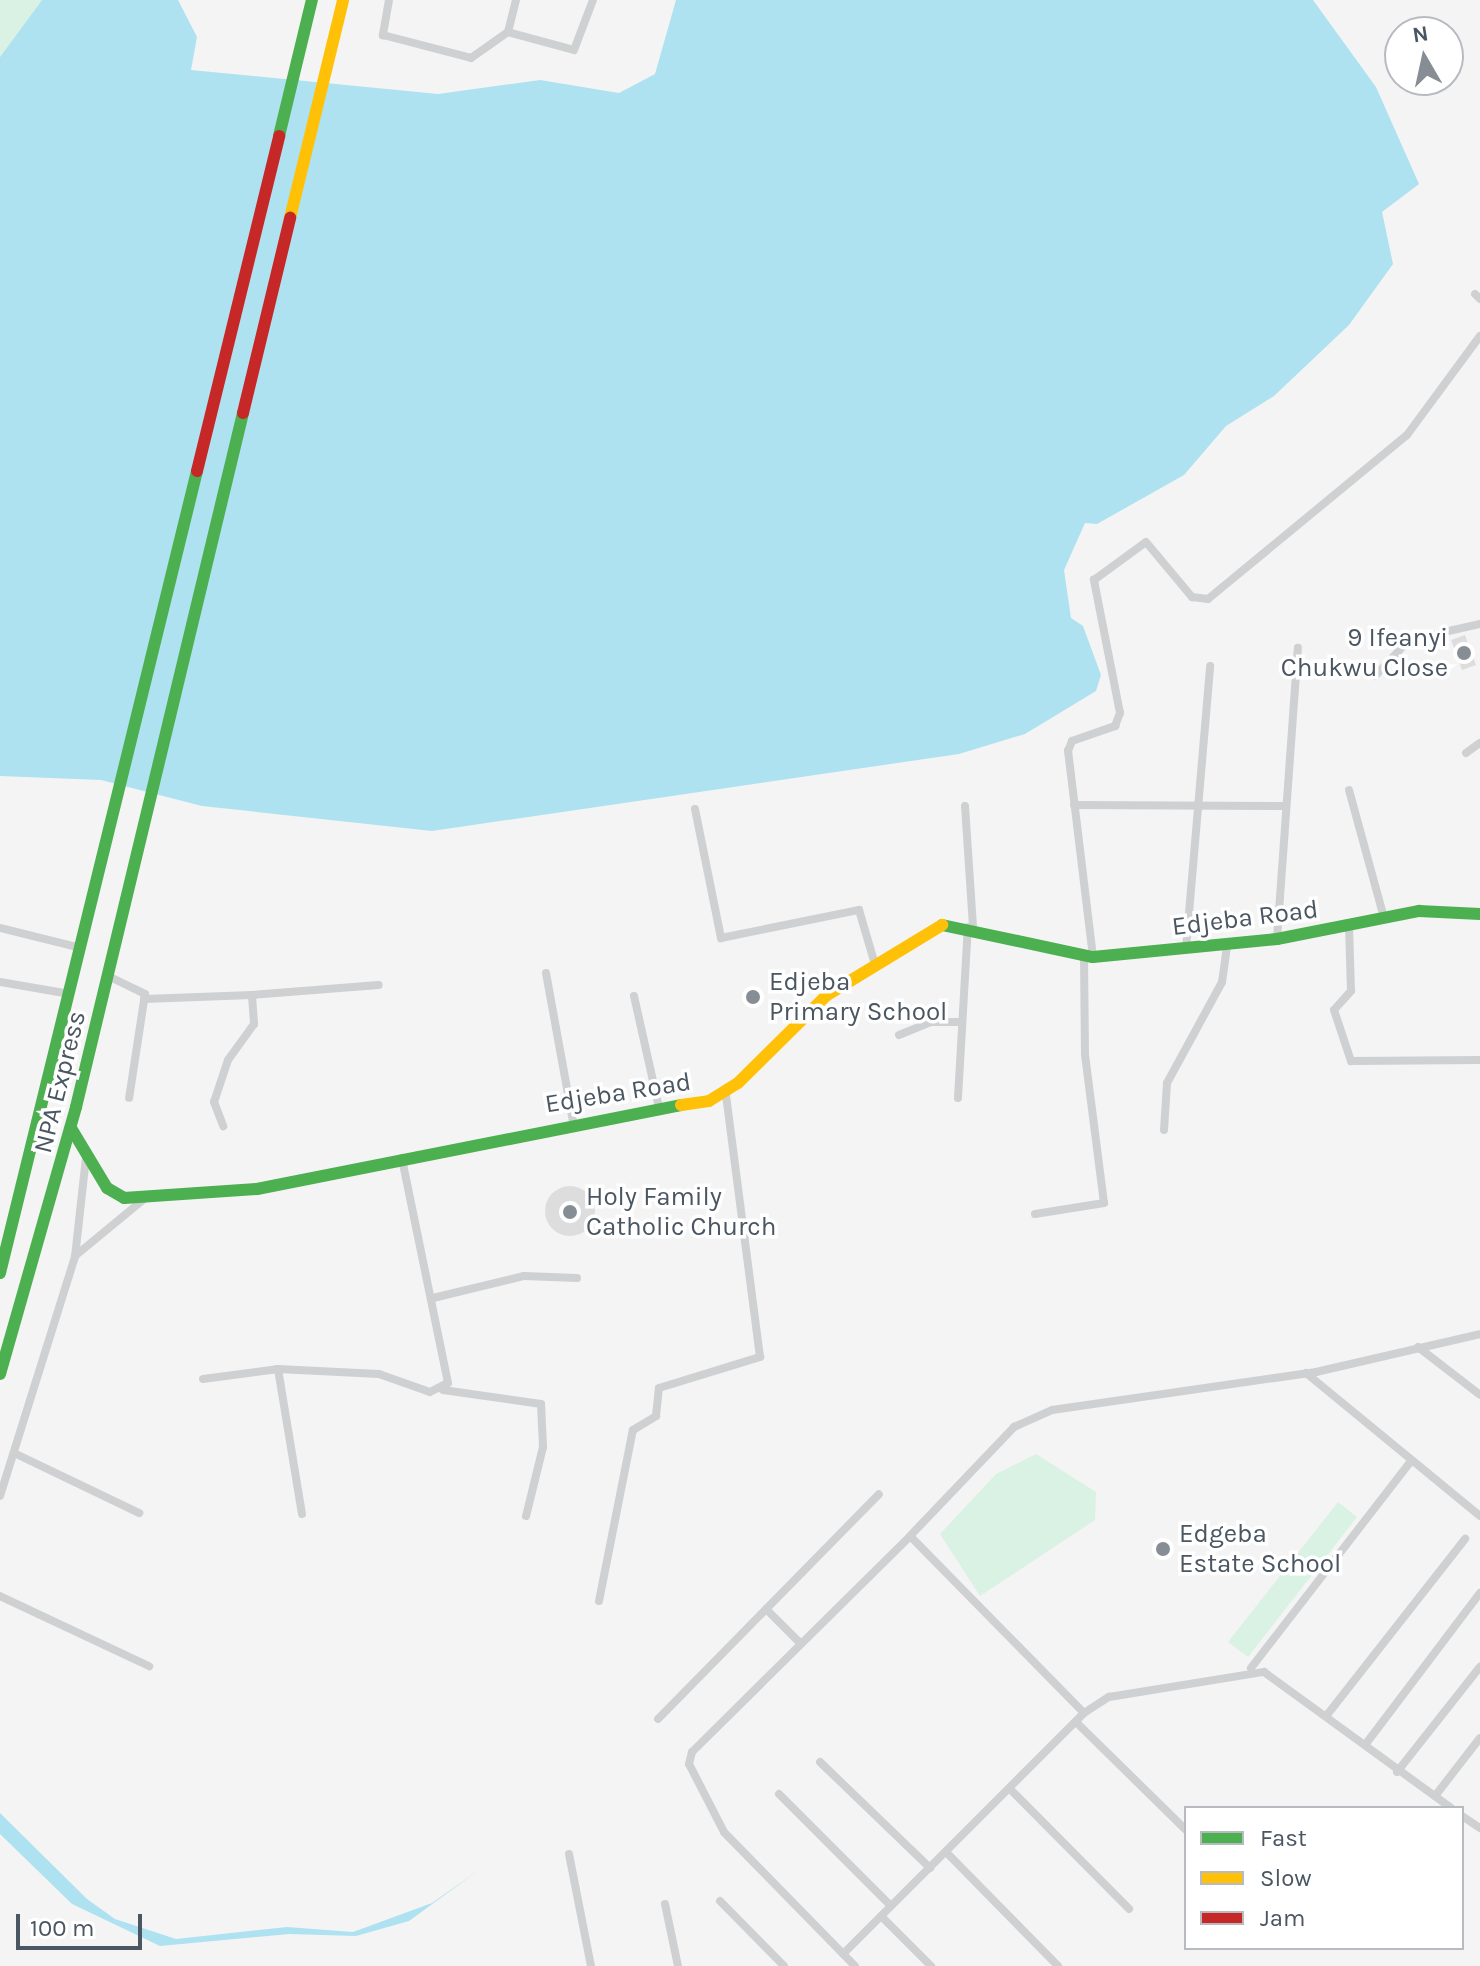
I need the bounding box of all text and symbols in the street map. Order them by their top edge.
north arrow [1384,16,1464,96]
text: N [1411,20,1430,48]
place label: 9 Ifeanyi Chukwu Close [1281,622,1448,684]
marker: 9 Ifeanyi Chukwu Close [1455,644,1473,662]
street label: Edjeba Road [1170,894,1320,942]
place label: Edjeba Primary School [769,966,947,1028]
marker: Edjeba Primary School [744,988,762,1006]
street label: NPA Express [27,1008,93,1156]
street label: Edjeba Road [543,1066,693,1120]
place label: Holy Family Catholic Church [586,1181,776,1242]
marker: Holy Family Catholic Church [561,1203,579,1221]
place label: Edgeba Estate School [1179,1518,1341,1580]
marker: Edgeba Estate School [1154,1540,1172,1558]
legend [1184,1806,1464,1950]
text: Fast [1260,1824,1307,1852]
text: Slow [1260,1864,1312,1892]
scale bar [20,1898,146,1948]
text: Jam [1260,1904,1305,1932]
text: 100 m [30,1914,95,1942]

